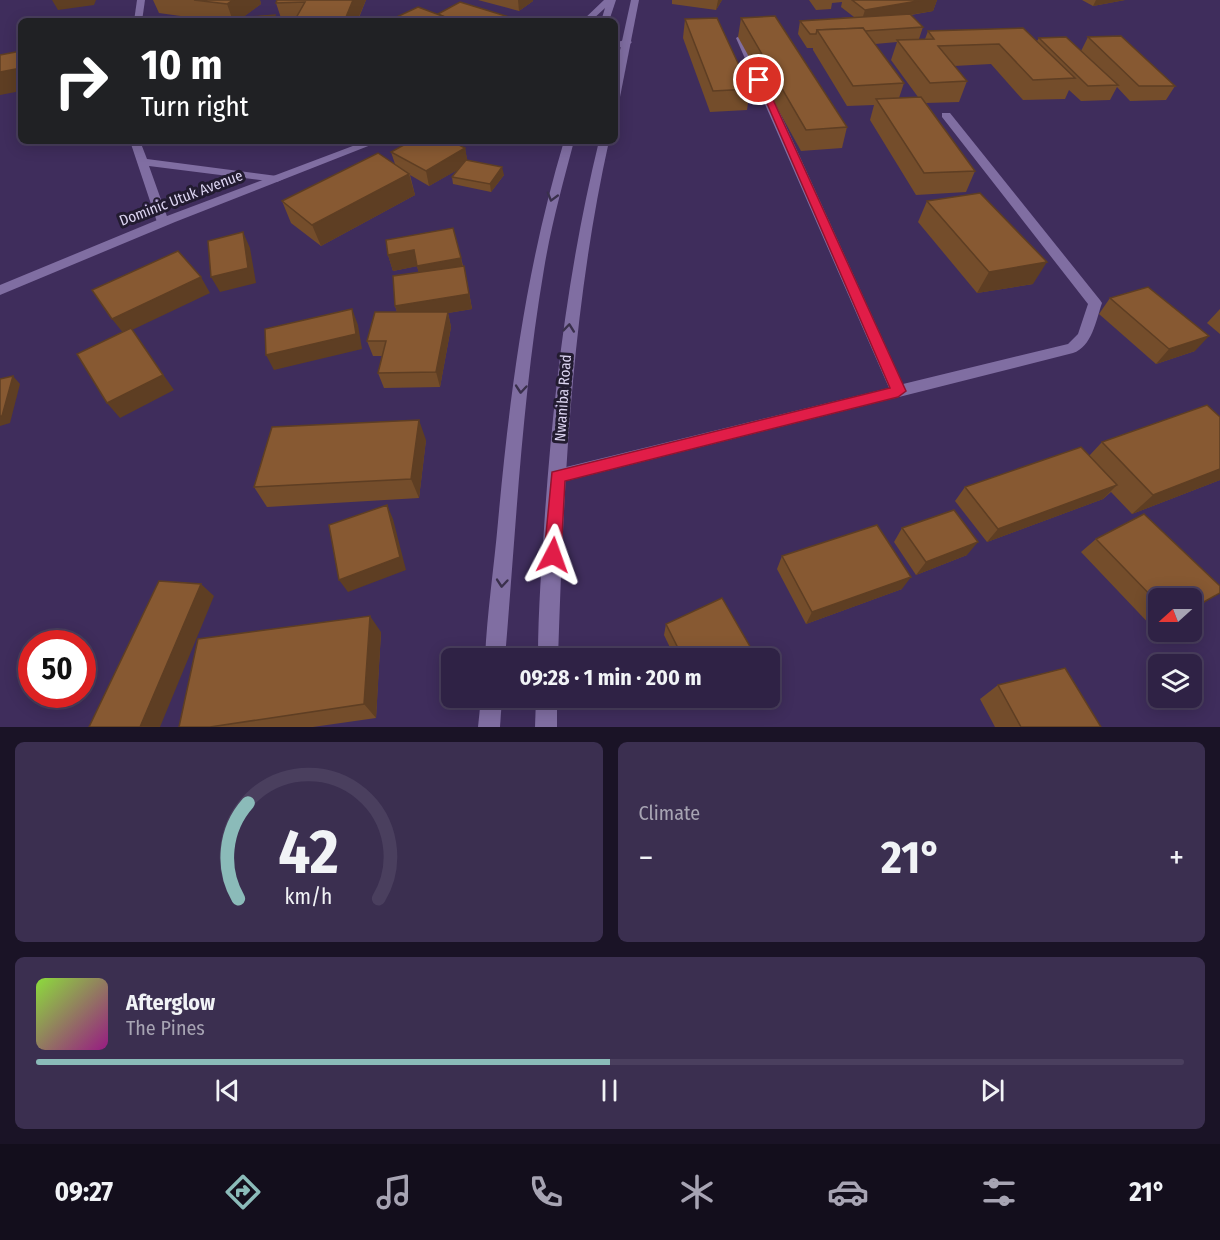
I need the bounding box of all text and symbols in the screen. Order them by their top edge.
text: 10 m [141,40,222,90]
icon: right [42,42,120,120]
pin [733,54,784,105]
icon: arrive [742,63,775,96]
text: Turn right [141,91,249,123]
street label: Dominic Utuk Avenue [117,166,245,230]
one-way arrow [547,192,560,202]
one-way arrow [562,323,575,332]
street label: Nwaniba Road [551,354,575,442]
one-way arrow [514,385,527,394]
position arrow [521,523,585,587]
one-way arrow [496,579,509,588]
north arrow [1148,588,1202,642]
map controls [1148,588,1202,708]
speed limit sign: 50 [18,630,96,708]
button: layers [1148,654,1202,708]
text: 09:28 · 1 min · 200 m [520,664,701,691]
text: Climate [639,801,700,825]
text: 42 [279,815,339,890]
text: 21° [881,831,941,885]
text: − [639,838,653,878]
text: + [1169,838,1184,878]
text: km/h [285,884,333,910]
text: Afterglow [126,989,215,1016]
text: The Pines [126,1016,205,1040]
icon: previous [211,1074,244,1107]
icon: pause [593,1074,626,1107]
icon: next [976,1074,1009,1107]
icon: directions [222,1171,264,1213]
icon: music [373,1171,415,1213]
icon: phone [525,1171,567,1213]
icon: climate [676,1171,718,1213]
icon: car [827,1171,869,1213]
icon: filters [978,1171,1020,1213]
text: 09:27 [55,1176,113,1208]
text: 21° [1129,1176,1165,1208]

